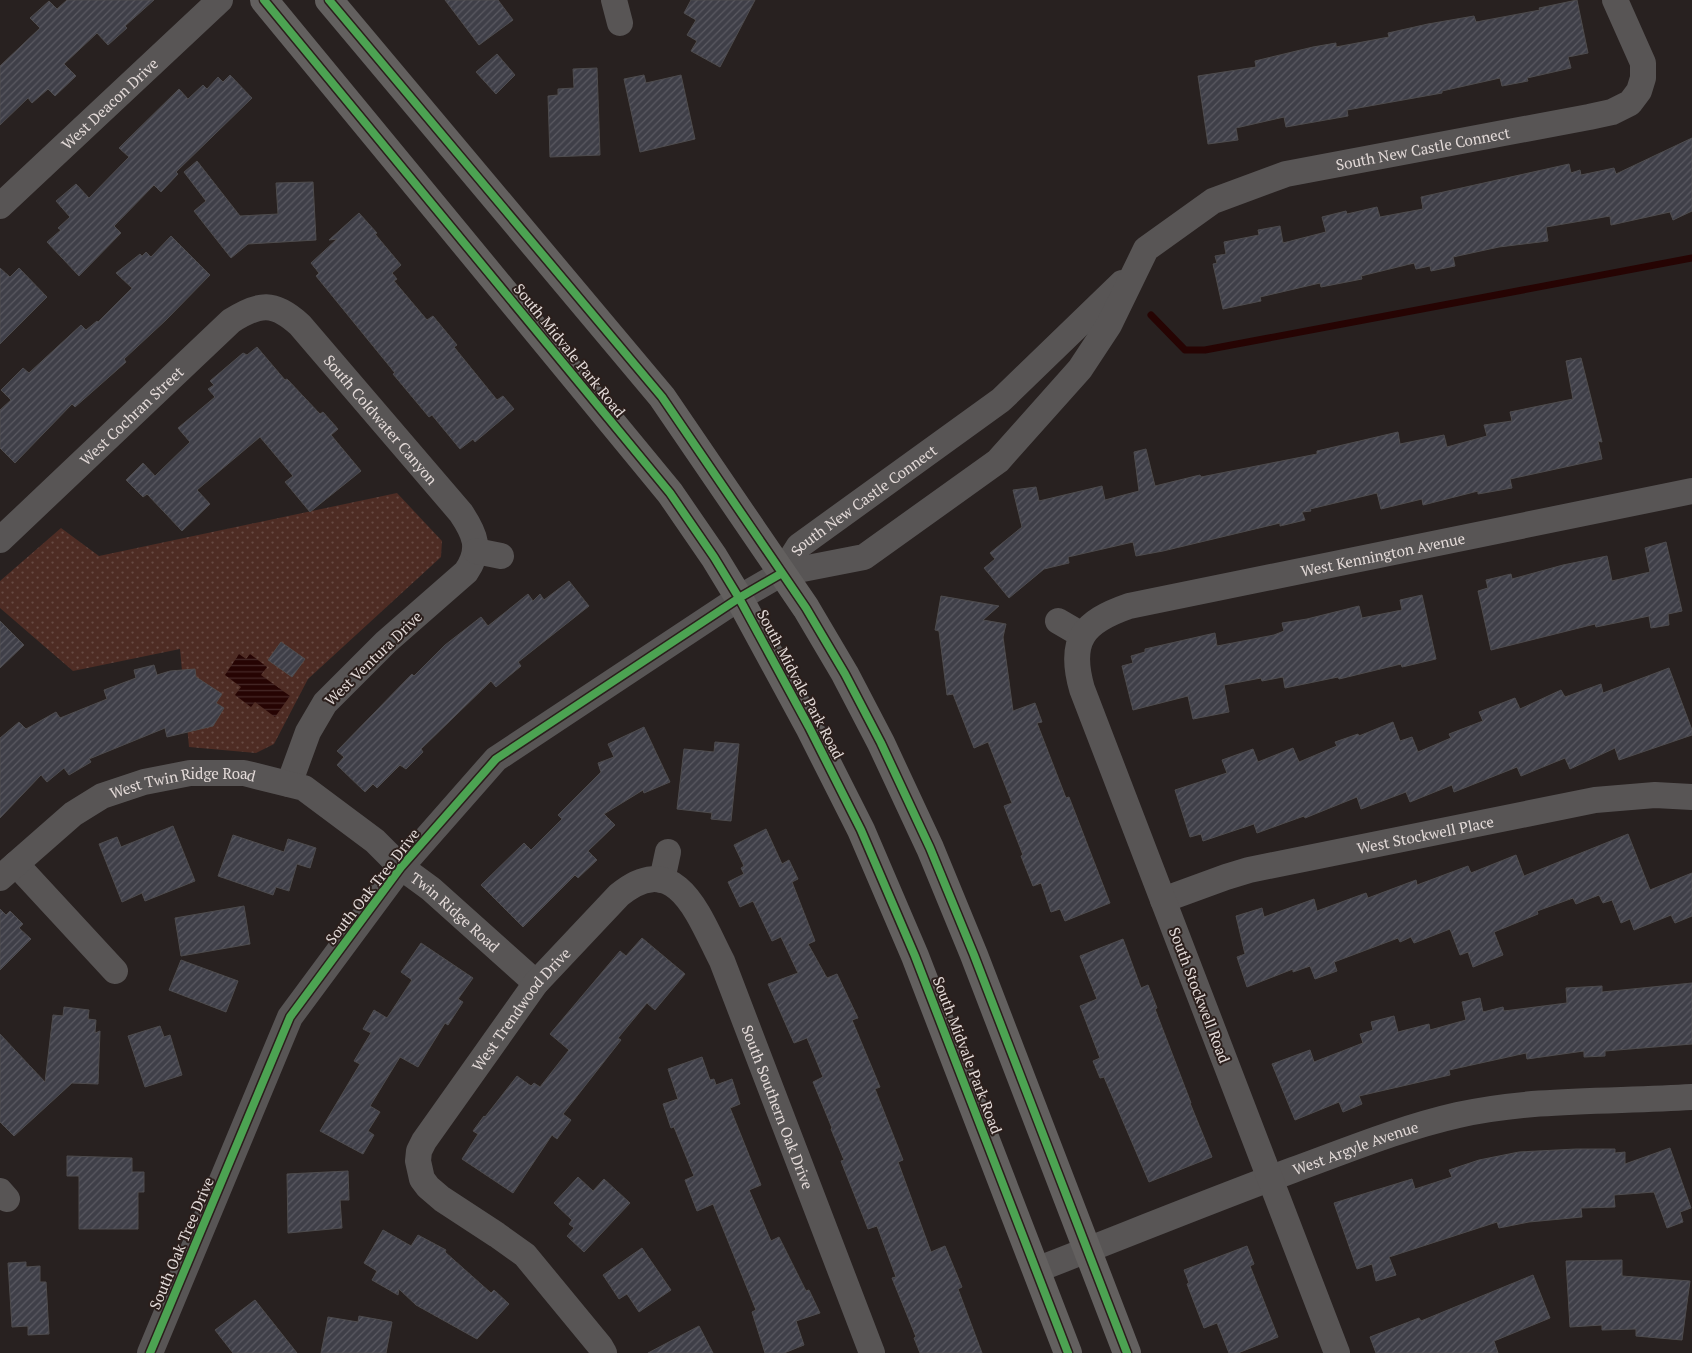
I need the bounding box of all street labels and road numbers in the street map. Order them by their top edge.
street label: West Deacon Drive [57,53,162,154]
street label: South New Castle Connect [1334,122,1512,174]
street label: South Midvale Park Road [510,279,630,421]
street label: South Coldwater Canyon [320,350,442,489]
street label: West Cochran Street [75,361,188,469]
street label: South New Castle Connect [786,440,941,559]
street label: West Kennington Avenue [1299,528,1467,581]
street label: West Ventura Drive [320,606,426,710]
street label: South Midvale Park Road [753,606,849,762]
street label: West Twin Ridge Road [107,763,258,803]
street label: West Stockwell Place [1355,811,1496,858]
street label: South Oak Tree Drive [320,824,424,948]
street label: Twin Ridge Road [407,867,504,956]
street label: South Stockwell Road [1165,924,1235,1066]
street label: West Trendwood Drive [467,943,575,1075]
street label: South Midvale Park Road [929,974,1007,1136]
street label: South Southern Oak Drive [737,1022,818,1192]
street label: West Argyle Avenue [1290,1116,1421,1179]
street label: South Oak Tree Drive [144,1174,218,1312]

